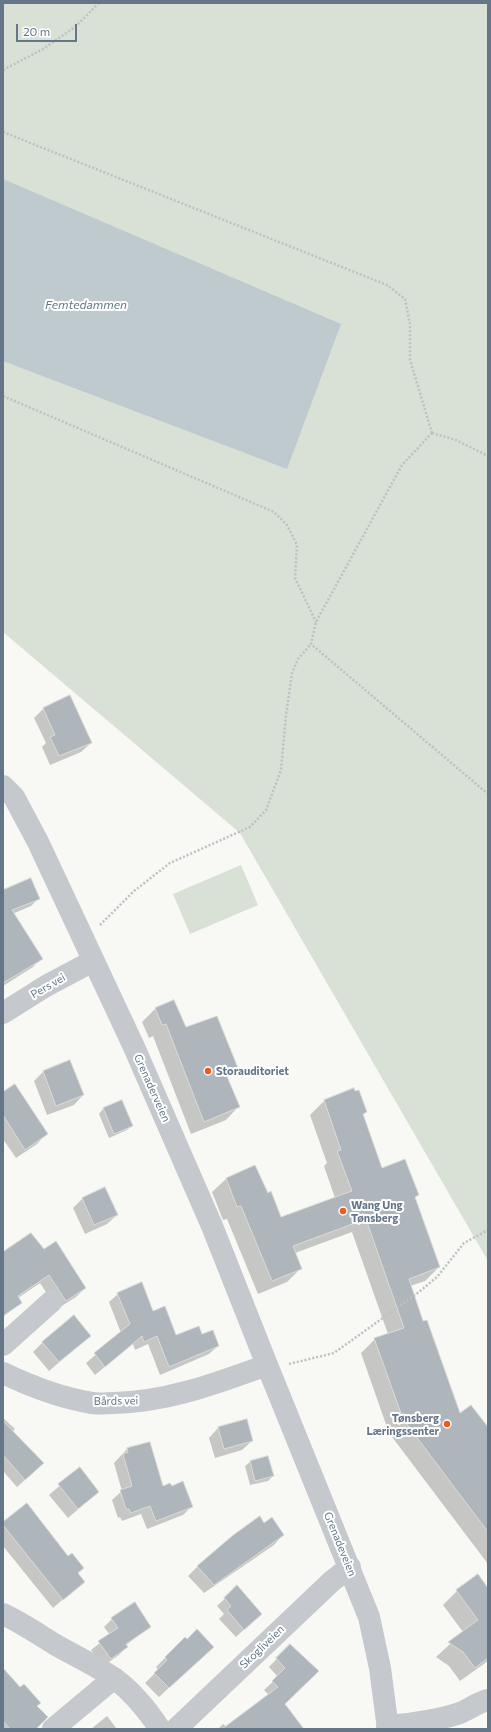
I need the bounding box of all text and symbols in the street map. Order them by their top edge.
scale bar [18,16,79,42]
text: 20 m [23,24,50,38]
water label: Femtedammen [45,298,127,312]
street label: Pers vei [28,971,68,1001]
street label: Grenaderveien [131,1052,173,1124]
place label: Storauditoriet [216,1064,289,1078]
marker: Storauditoriet [203,1066,213,1076]
place label: Wang Ung Tønsberg [351,1198,403,1224]
marker: Wang Ung Tønsberg [338,1206,348,1216]
street label: Bårds vei [94,1394,138,1408]
place label: Tønsberg Læringssenter [366,1411,439,1437]
marker: Tønsberg Læringssenter [442,1419,452,1429]
street label: Grenadeveien [321,1510,359,1578]
street label: Skogliveien [237,1623,287,1671]

